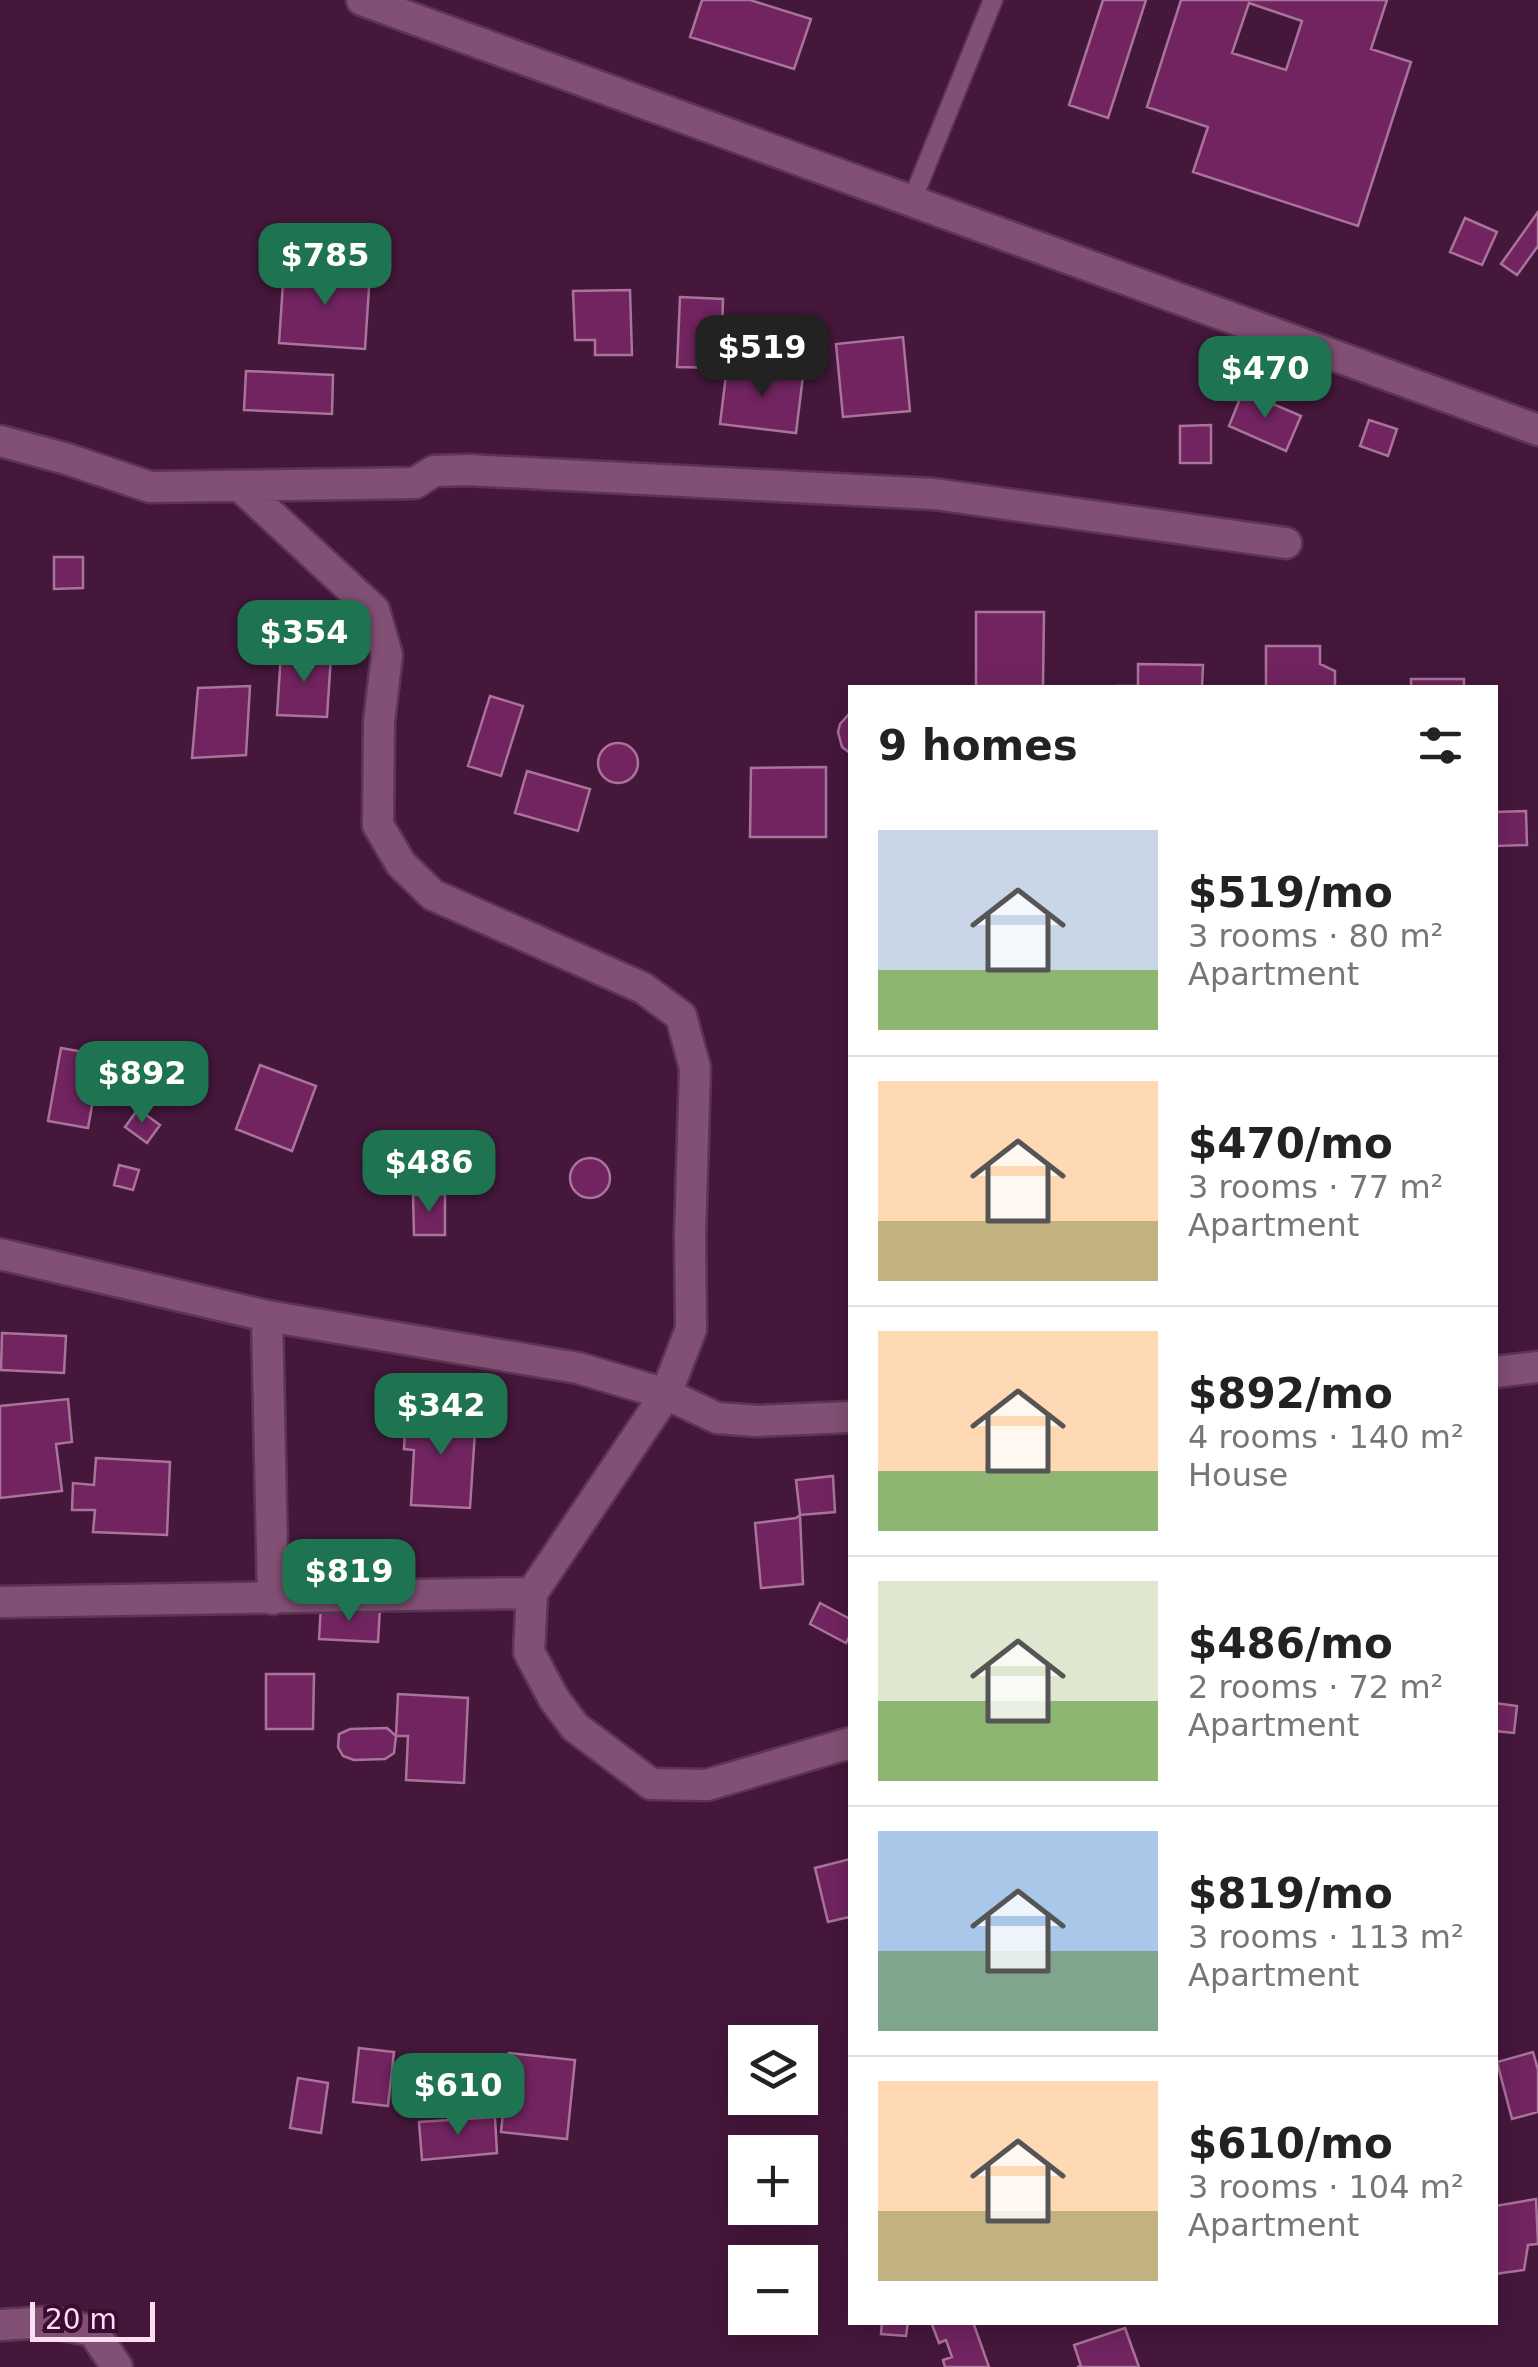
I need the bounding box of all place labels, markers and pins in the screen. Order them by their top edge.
pin: $785 [266,223,384,308]
pin: $519 [703,315,821,400]
pin: $470 [1206,336,1324,421]
pin: $354 [245,600,363,685]
pin: $892 [83,1041,201,1126]
pin: $486 [370,1130,488,1215]
pin: $342 [382,1373,500,1458]
pin: $819 [290,1539,408,1624]
pin: $610 [399,2053,517,2138]

